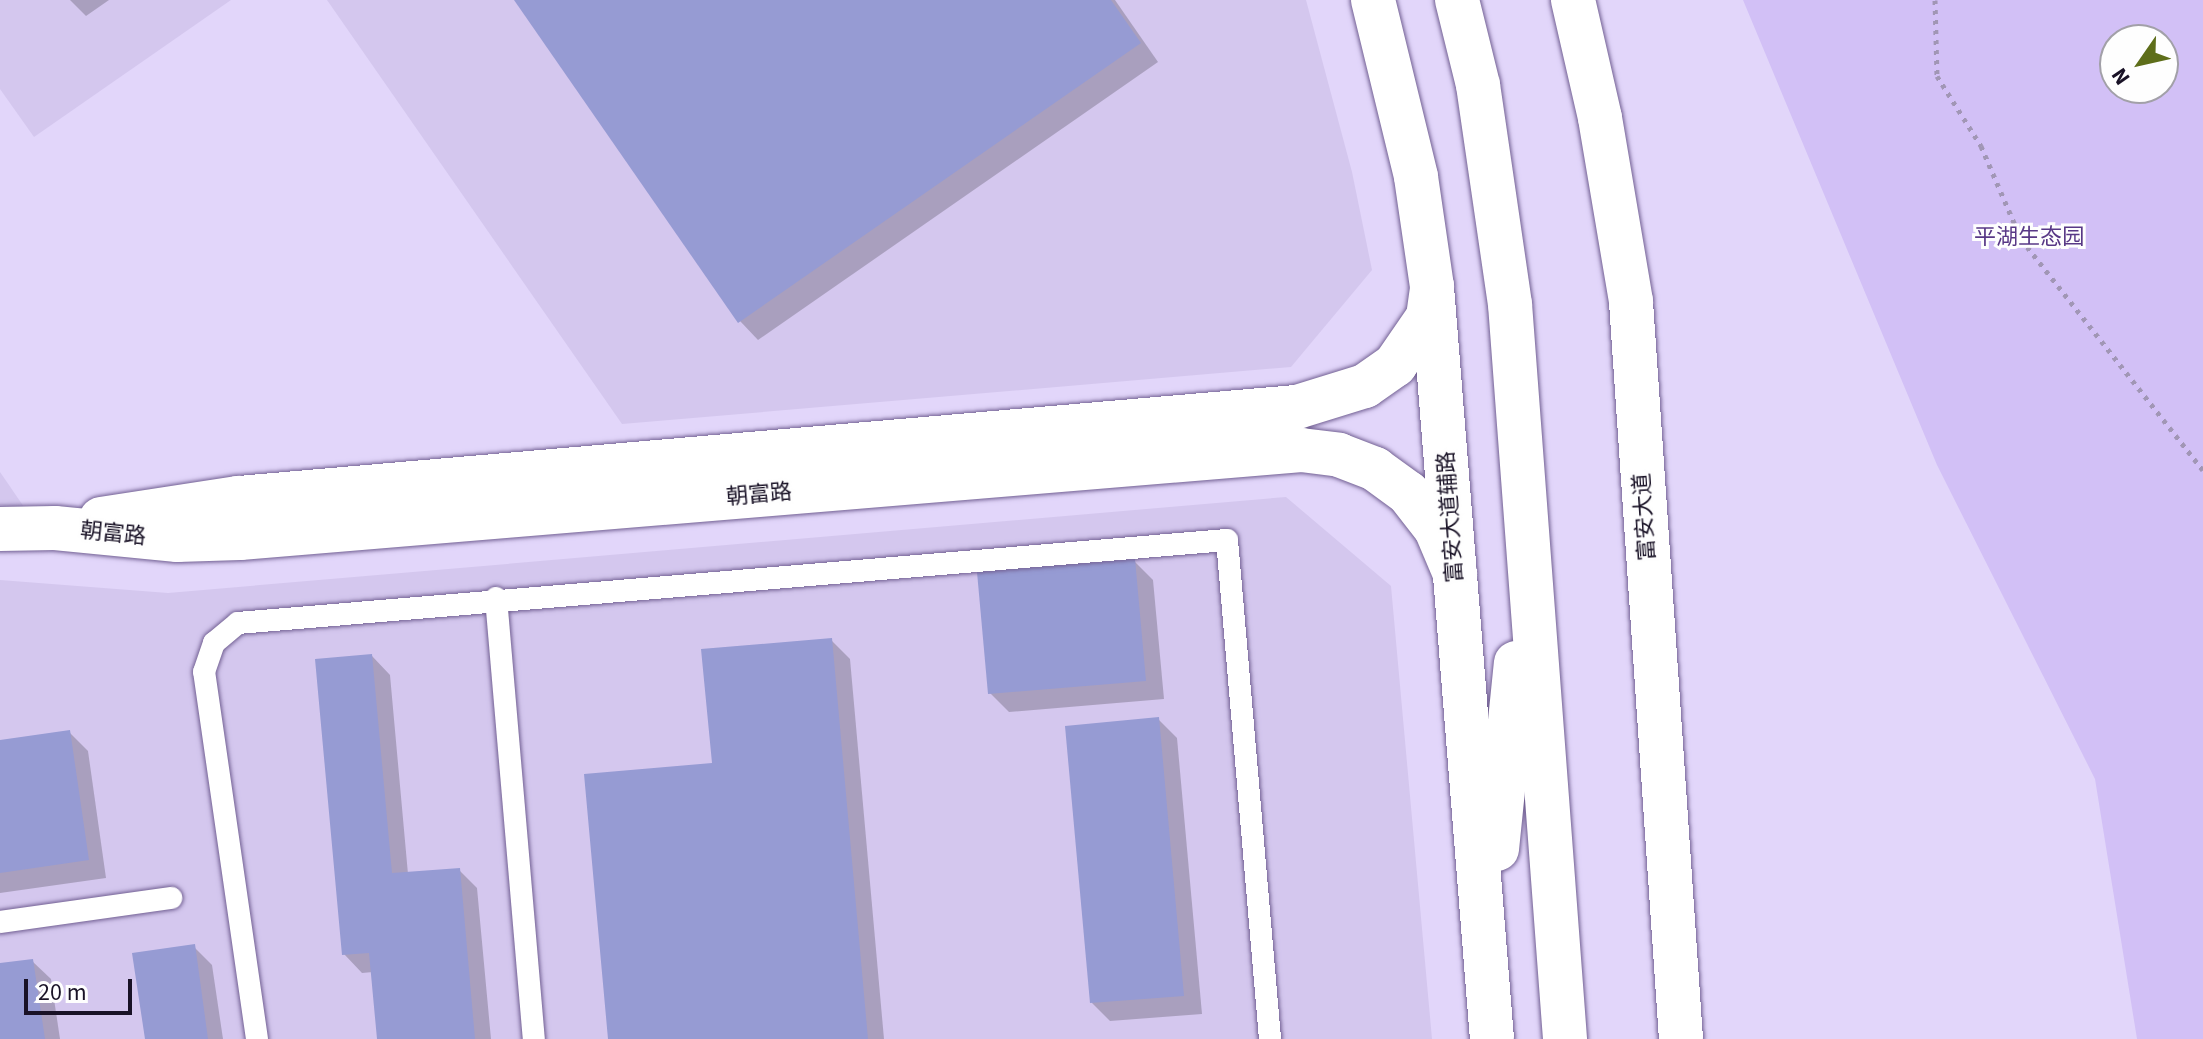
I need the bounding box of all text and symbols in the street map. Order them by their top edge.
north arrow [2099,24,2179,104]
text: N [2103,61,2138,91]
park label: 平湖生态园 [1974,225,2084,251]
street label: 富安大道辅路 [1433,450,1469,584]
street label: 富安大道 [1629,472,1661,562]
street label: 朝富路 [725,479,793,511]
street label: 朝富路 [79,517,147,551]
scale bar [28,963,136,1013]
text: 20 m [38,975,87,1010]

